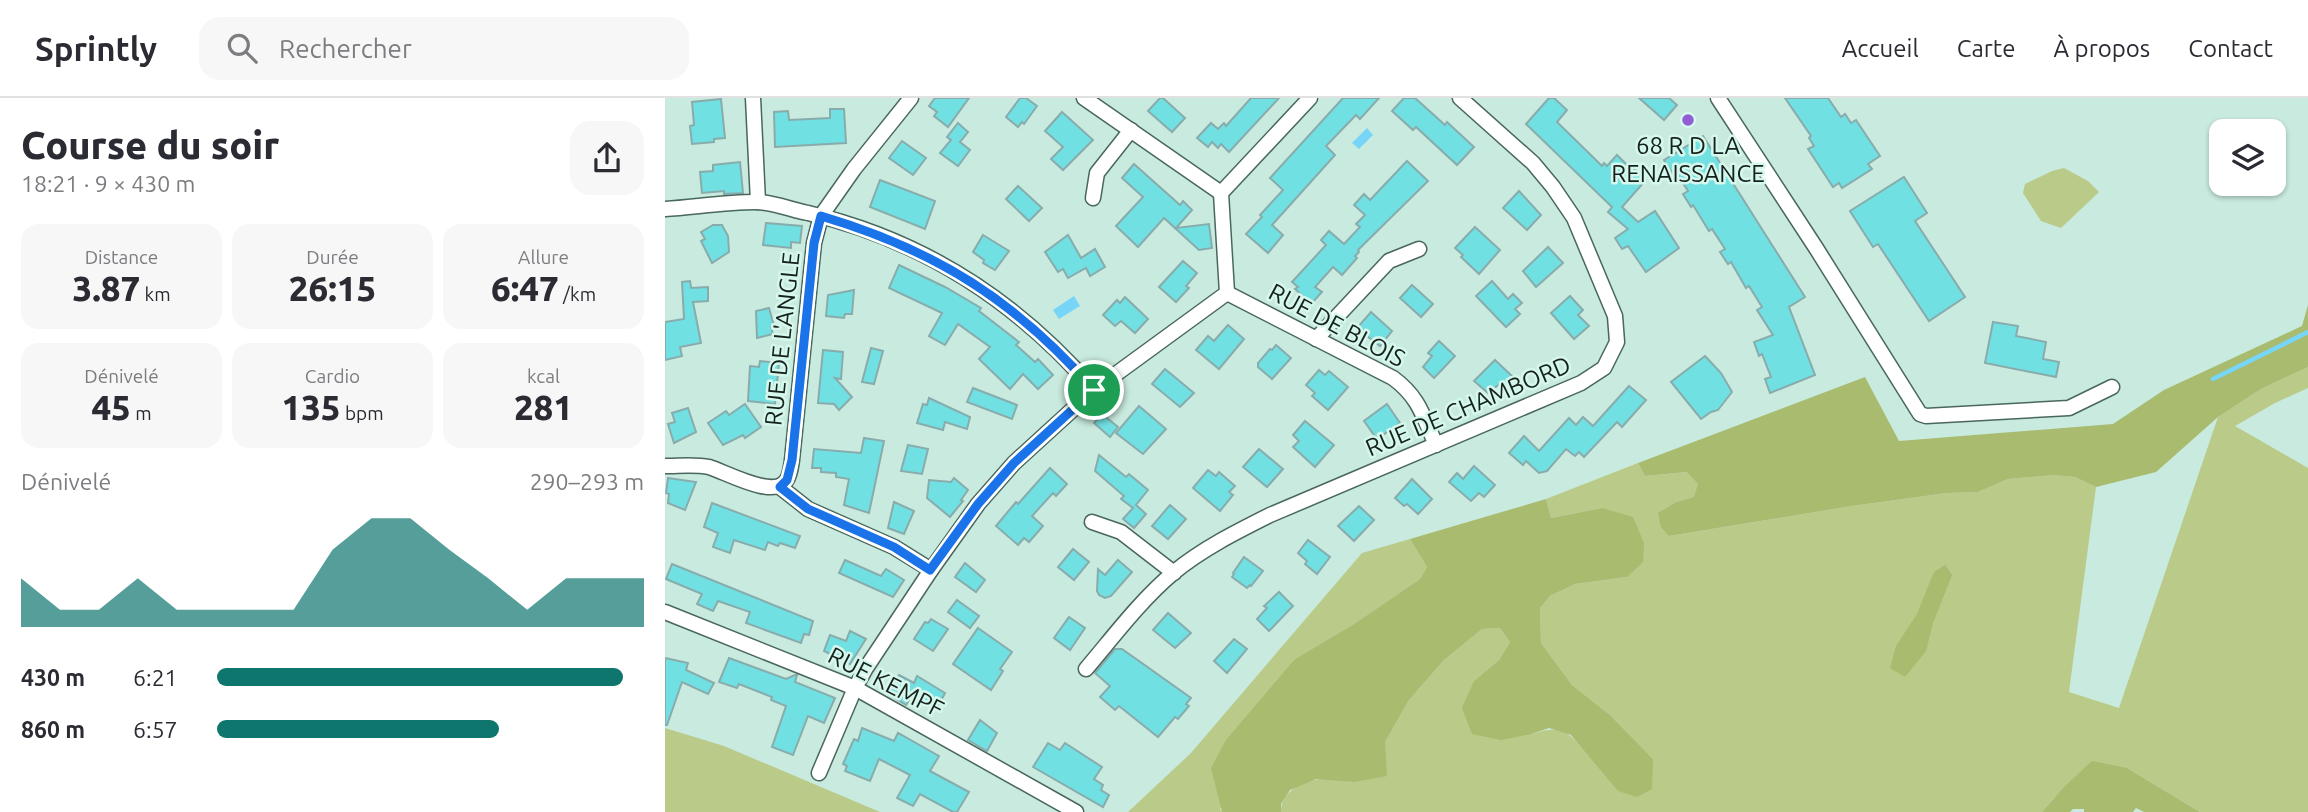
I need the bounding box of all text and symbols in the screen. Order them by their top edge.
search box [199,17,689,80]
icon: search [223,29,261,67]
text: Sprintly [35,30,157,67]
text: Rechercher [279,34,412,63]
text: Accueil [1842,35,1919,62]
text: Carte [1957,35,2016,62]
text: À propos [2054,35,2150,62]
text: Contact [2188,35,2273,62]
marker: 68 R D LA RENAISSANCE [1680,112,1696,128]
map controls [2209,119,2286,196]
button: layers [2209,119,2286,196]
button: share [570,121,644,195]
text: Course du soir [21,124,279,166]
place label: 68 R D LA RENAISSANCE [1611,132,1765,187]
text: 18:21 · 9 × 430 m [21,171,195,196]
text: Distance [85,246,158,268]
text: Durée [306,246,359,268]
text: Allure [518,246,569,268]
street label: RUE DE L'ANGLE [759,251,805,427]
text: 3.87 [72,268,140,308]
text: 26:15 [289,268,376,308]
text: 6:47 [491,268,559,308]
street label: RUE DE BLOIS [1264,278,1410,372]
text: km [140,283,171,305]
text: /km [559,283,596,305]
street label: RUE DE CHAMBORD [1362,351,1574,461]
pin [1064,360,1124,420]
text: Dénivelé [84,365,159,387]
text: Cardio [305,365,360,387]
text: kcal [527,365,560,387]
icon: arrive [1075,371,1113,409]
text: 45 [91,387,131,427]
text: 135 [281,387,341,427]
text: 281 [514,387,573,427]
text: m [131,402,152,424]
text: bpm [341,402,384,424]
text: Dénivelé [21,469,111,494]
text: 290–293 m [530,469,644,494]
street label: RUE KEMPF [824,641,948,723]
text: 430 m [21,665,85,690]
text: 6:21 [133,665,178,690]
text: 860 m [21,717,85,742]
text: 6:57 [133,717,178,742]

